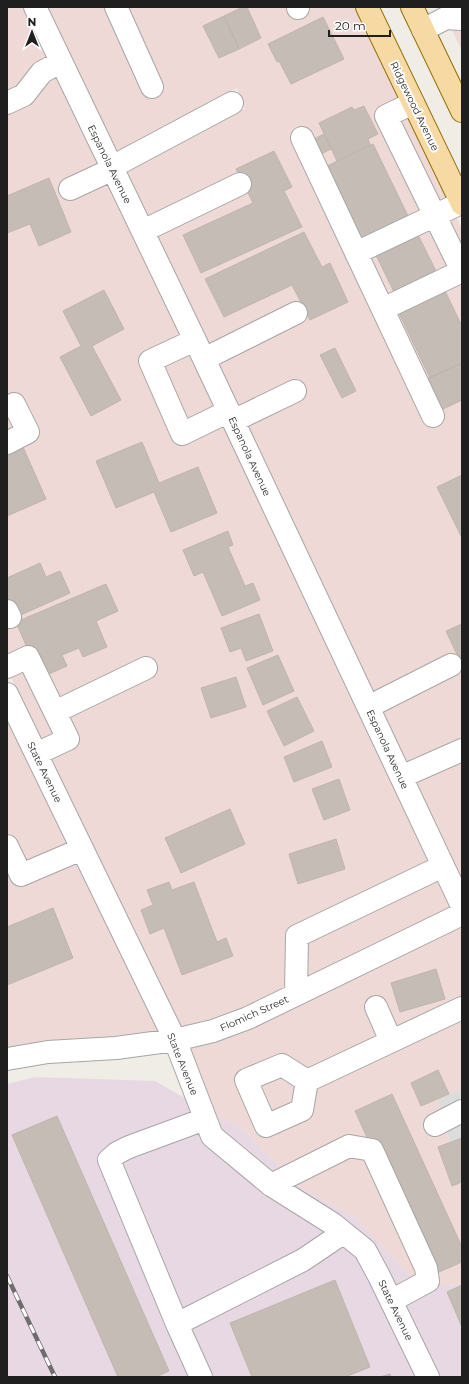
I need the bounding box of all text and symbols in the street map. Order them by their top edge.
north arrow [12,12,52,52]
scale bar [329,12,390,38]
text: N [28,15,36,29]
text: 20 m [335,18,366,33]
street label: Ridgewood Avenue [387,59,442,153]
street label: Espanola Avenue [85,123,134,206]
street label: Espanola Avenue [225,414,274,498]
street label: Espanola Avenue [363,707,412,791]
street label: State Avenue [24,740,65,805]
street label: Flomich Street [218,993,291,1034]
street label: State Avenue [164,1031,201,1097]
street label: State Avenue [375,1278,416,1343]

